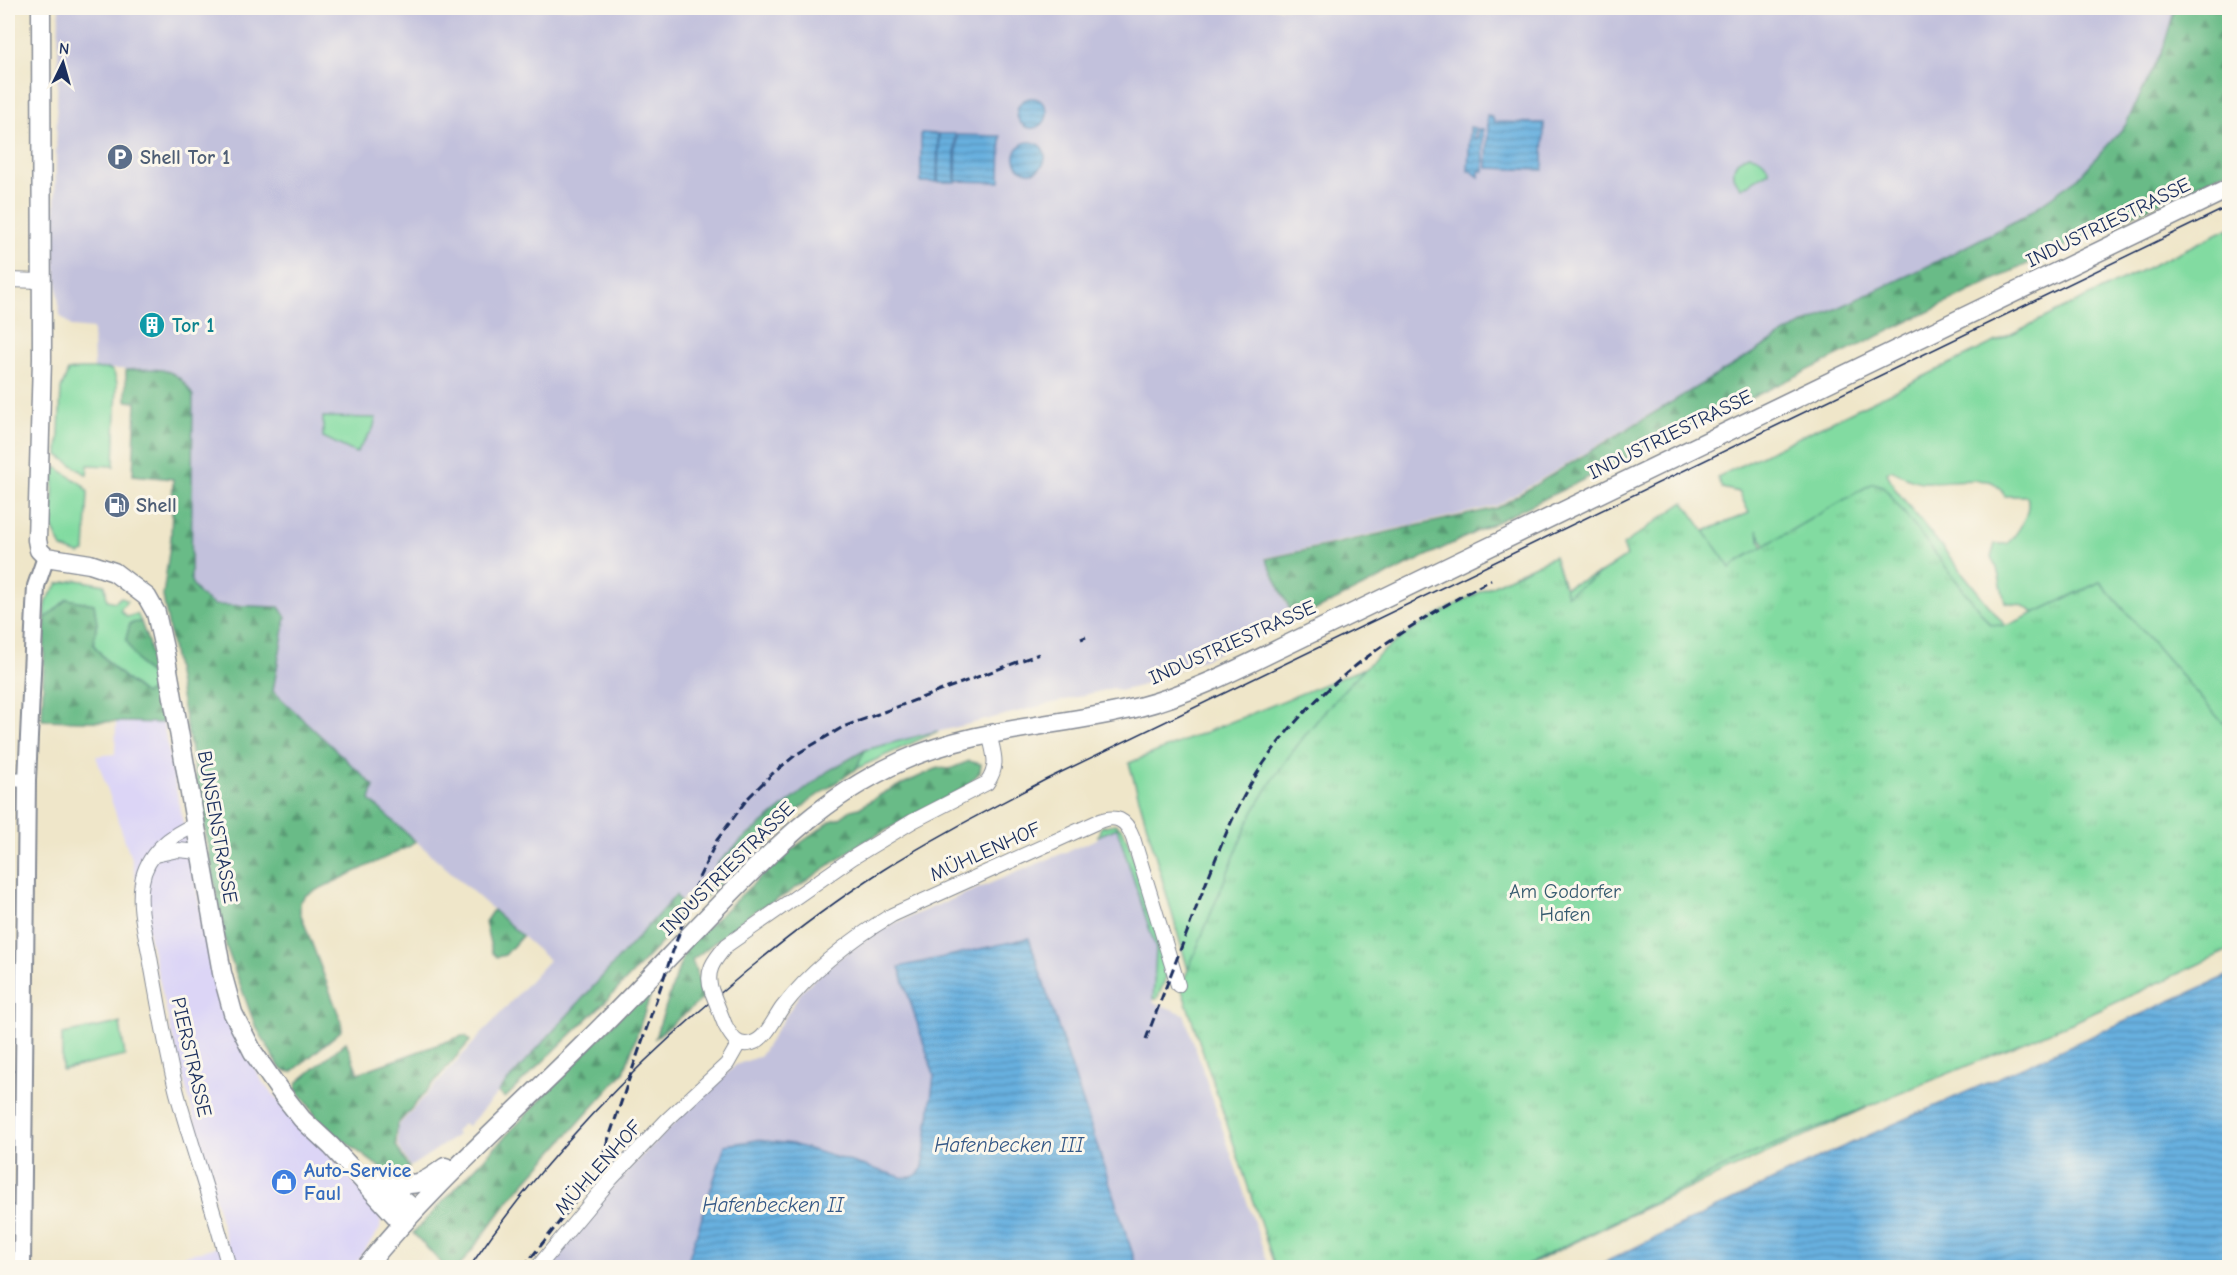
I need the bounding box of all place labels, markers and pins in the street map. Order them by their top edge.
parking icon: Shell Tor 1 [105,142,135,172]
place label: Shell Tor 1 [140,146,230,169]
building icon: Tor 1 [137,310,167,340]
place label: Tor 1 [172,314,214,337]
fuel station icon: Shell [102,490,132,520]
place label: Shell [136,494,177,517]
place label: Auto-Service Faul [304,1159,412,1205]
shop icon: Auto-Service Faul [269,1167,299,1197]

